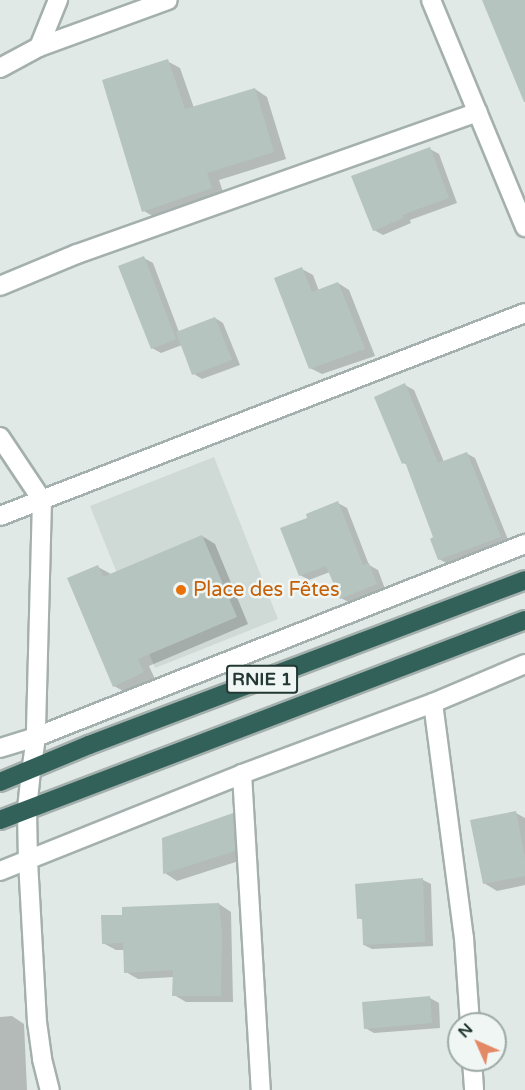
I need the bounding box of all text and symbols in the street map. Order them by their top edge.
place label: Place des Fêtes [193,578,339,602]
marker: Place des Fêtes [174,583,188,597]
road number: RNIE 1 [226,664,298,694]
north arrow [447,1012,507,1072]
text: N [454,1019,477,1042]

